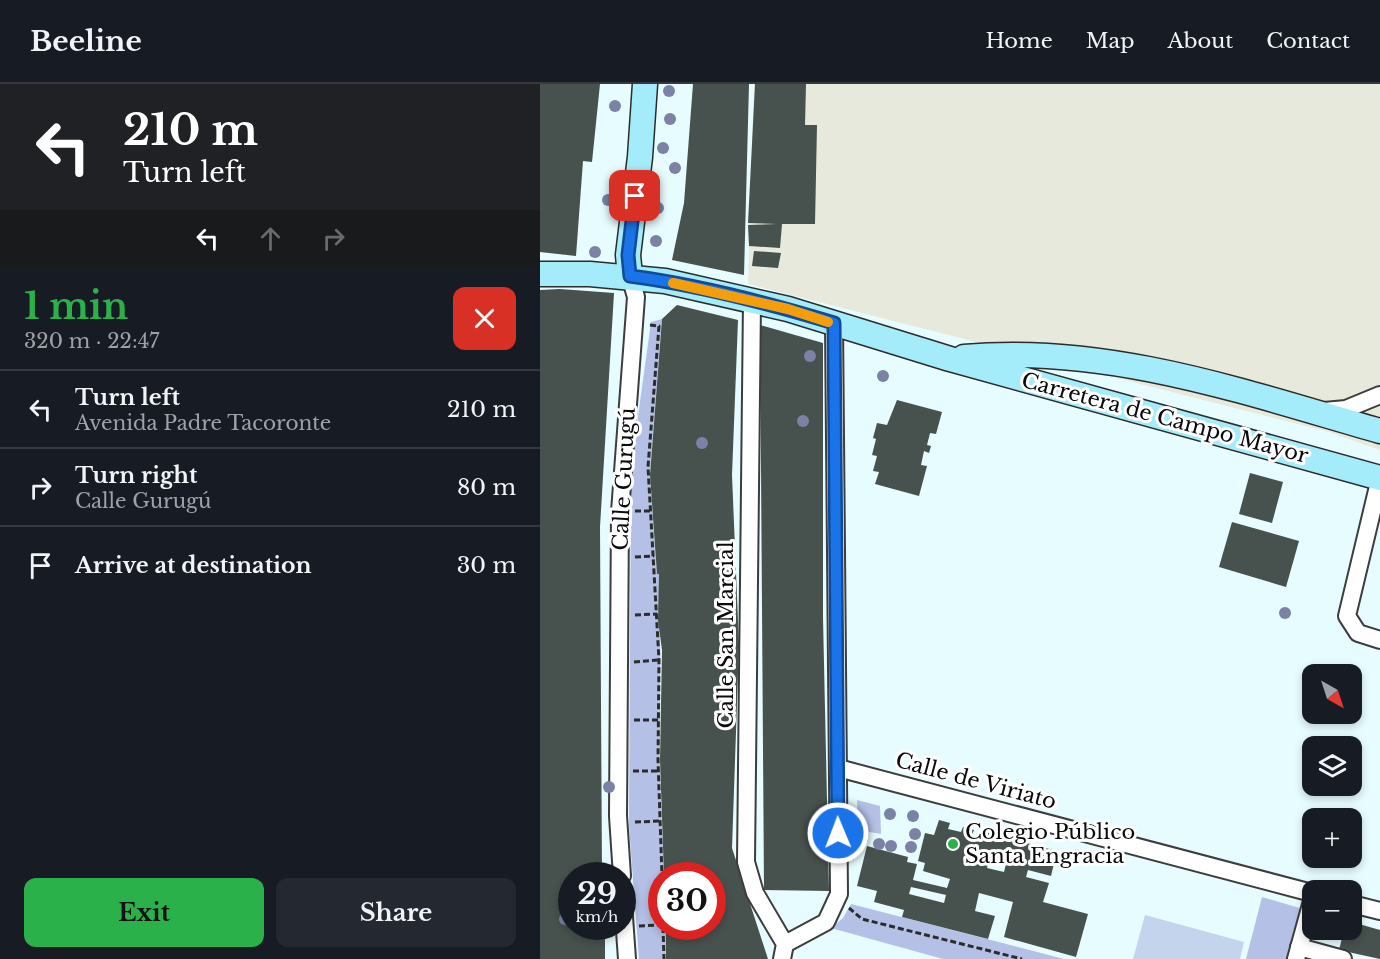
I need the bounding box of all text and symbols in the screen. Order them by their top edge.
text: Beeline [30,24,142,59]
text: Home [986,28,1053,54]
text: Map [1086,28,1134,54]
text: About [1167,28,1233,54]
text: Contact [1266,28,1350,54]
text: 210 m [123,104,258,156]
icon: left [24,108,102,186]
text: Turn left [123,156,246,189]
pin [609,170,660,221]
icon: arrive [618,179,651,212]
icon: left [191,222,224,255]
icon: ahead [254,222,287,255]
icon: right [317,222,350,255]
text: 1 min [24,284,128,329]
button: close [453,287,516,350]
text: 320 m · 22:47 [24,329,159,353]
street label: Carretera de Campo Mayor [1019,367,1311,469]
text: Turn left [75,384,180,411]
icon: left [24,393,57,426]
text: 210 m [447,396,516,423]
street label: Calle Gurugú [607,407,641,551]
text: Avenida Padre Tacoronte [75,411,331,435]
text: Turn right [75,462,197,489]
icon: right [24,471,57,504]
text: 80 m [457,474,516,501]
text: Calle Gurugú [75,489,211,513]
street label: Calle San Marcial [713,541,739,729]
icon: arrive [24,549,57,582]
text: Arrive at destination [75,552,312,579]
text: 30 m [457,552,516,579]
north arrow [1302,664,1362,724]
map controls [1302,664,1362,940]
button: layers [1302,736,1362,796]
street label: Calle de Viriato [893,747,1059,815]
position arrow [806,801,870,865]
button: + [1302,808,1362,868]
place label: Colegio Público Santa Engracia [965,819,1135,869]
marker: Colegio Público Santa Engracia [946,837,960,851]
speed limit sign: 30 [648,862,726,940]
text: 29 [577,875,617,912]
button: Exit [24,878,264,947]
button: Share [276,878,516,947]
button: − [1302,880,1362,940]
text: km/h [576,907,618,926]

